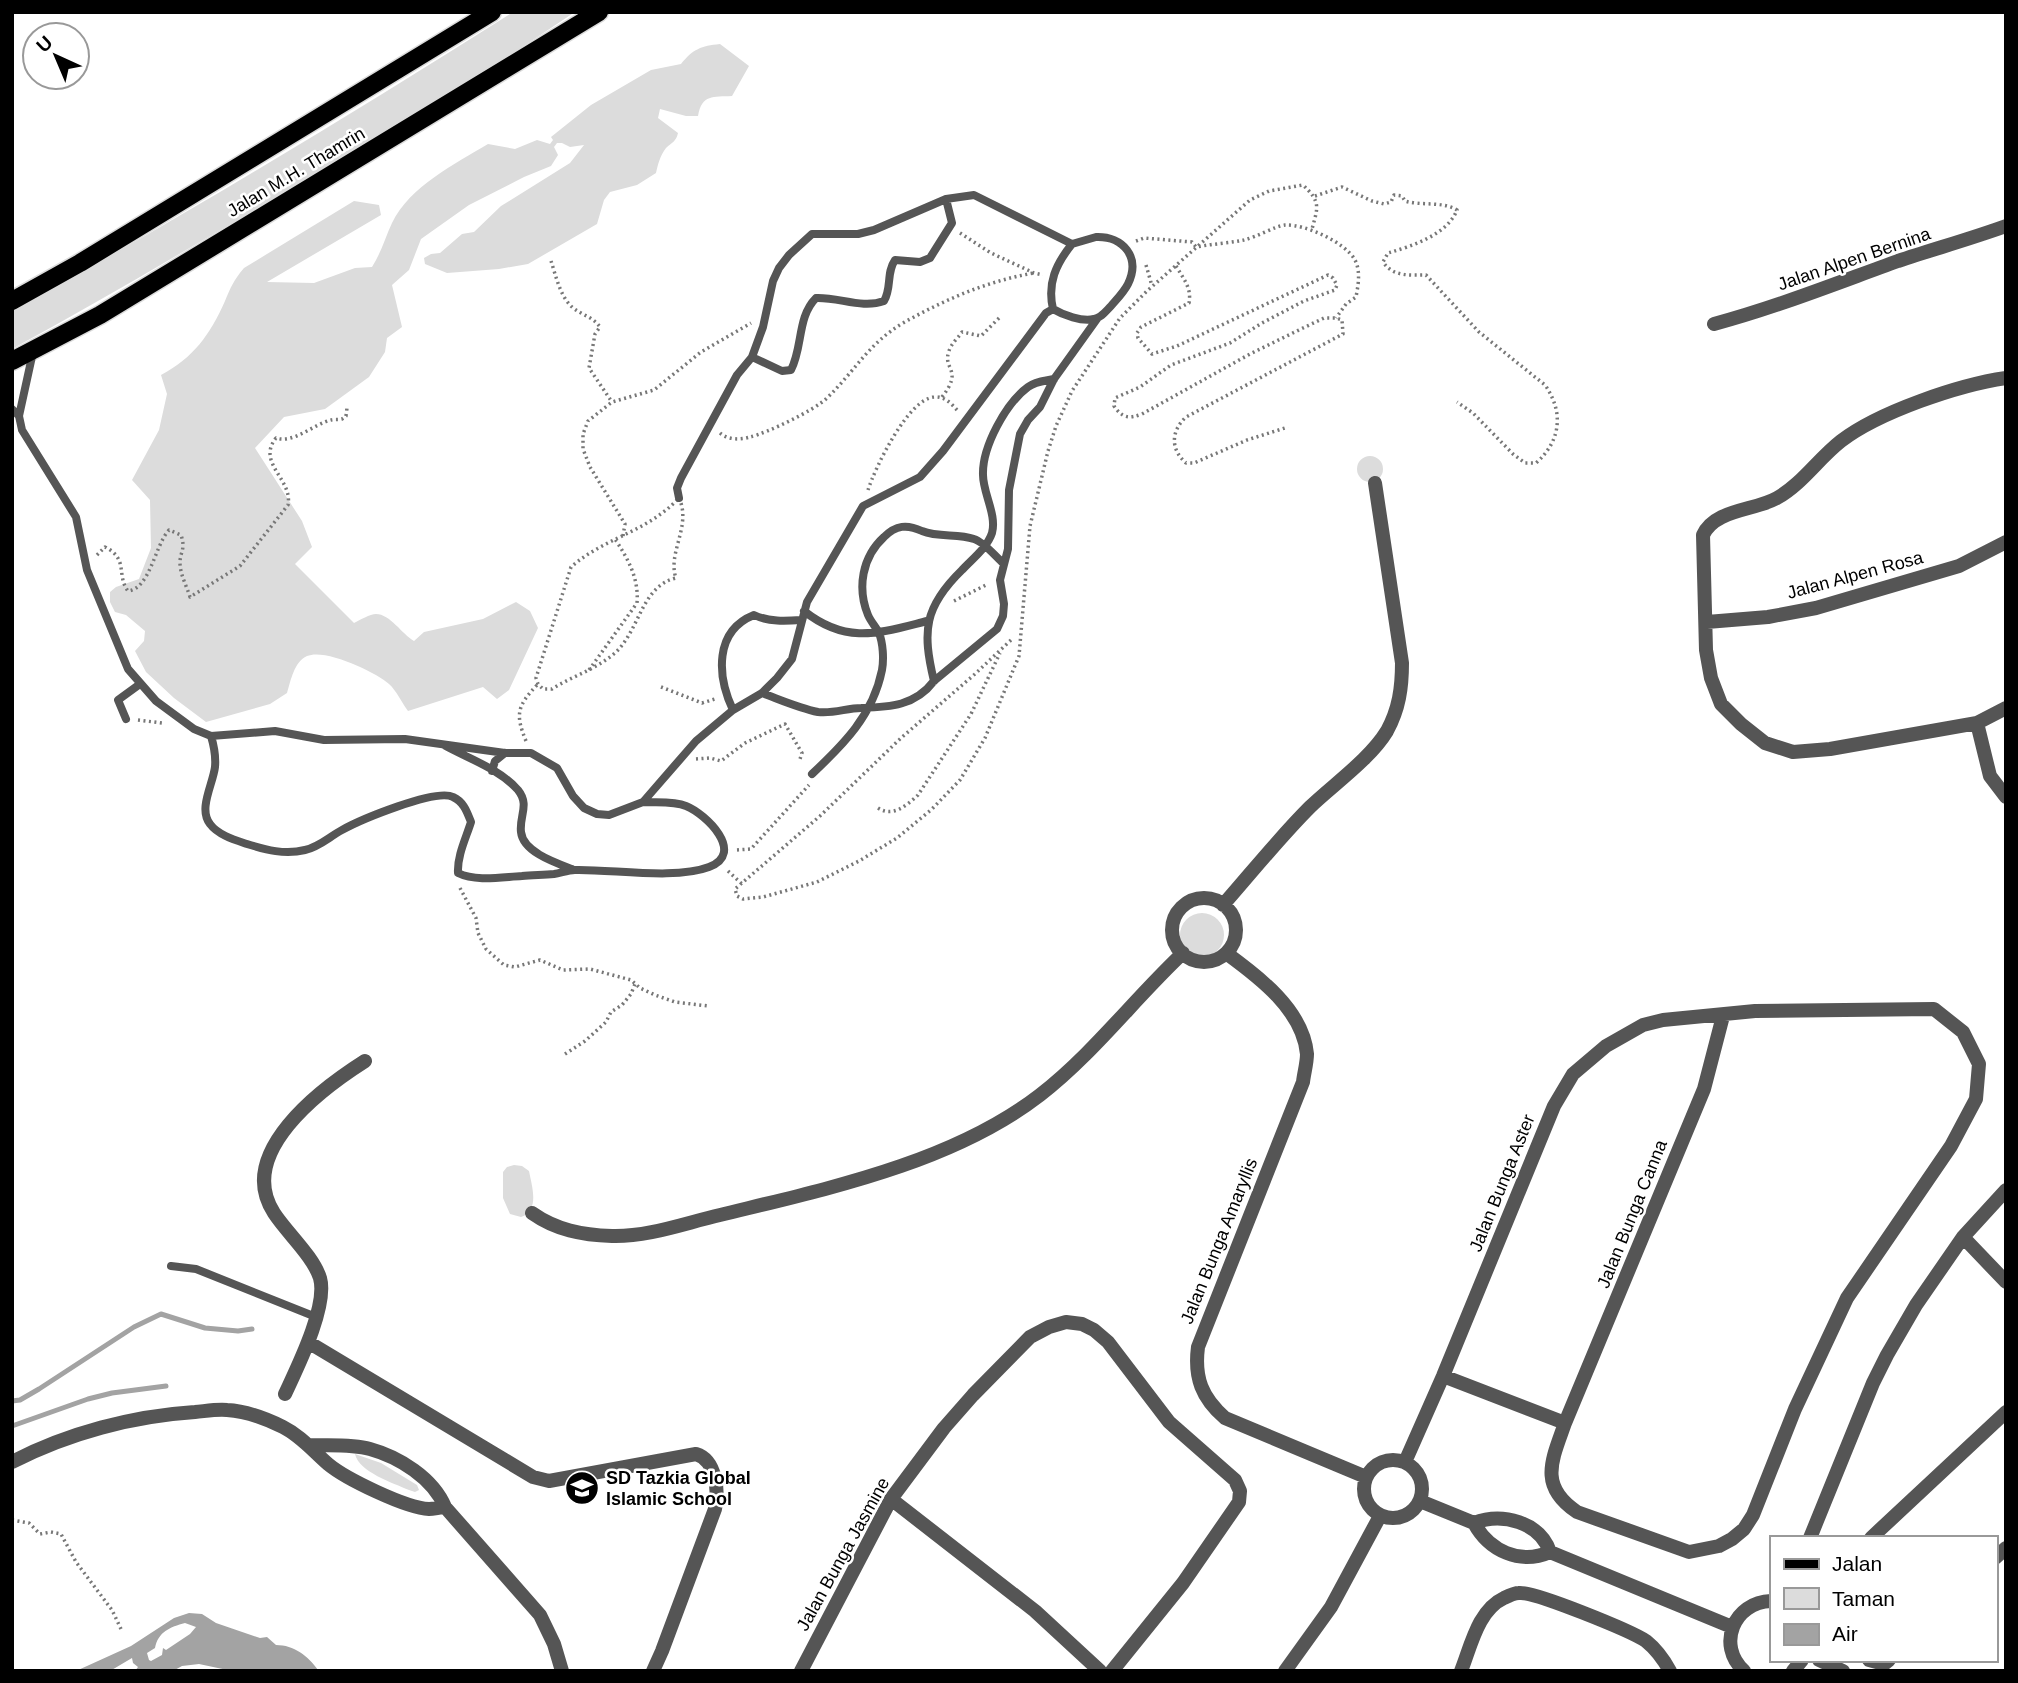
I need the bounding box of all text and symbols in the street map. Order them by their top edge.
north arrow [21,21,91,91]
text: U [32,32,57,56]
street label: Jalan M.H. Thamrin [224,123,368,221]
street label: Jalan Alpen Bernina [1775,223,1934,295]
street label: Jalan Alpen Rosa [1785,547,1926,603]
street label: Jalan Bunga Aster [1465,1112,1539,1254]
street label: Jalan Bunga Canna [1593,1136,1671,1291]
street label: Jalan Bunga Amaryllis [1177,1155,1261,1327]
place label: SD Tazkia Global Islamic School [606,1468,751,1509]
school or university icon: SD Tazkia Global Islamic School [563,1469,601,1507]
street label: Jalan Bunga Jasmine [793,1474,893,1634]
legend [1770,1536,1997,1662]
text: Jalan [1832,1552,1882,1575]
text: Taman [1832,1587,1895,1610]
text: Air [1832,1622,1858,1645]

